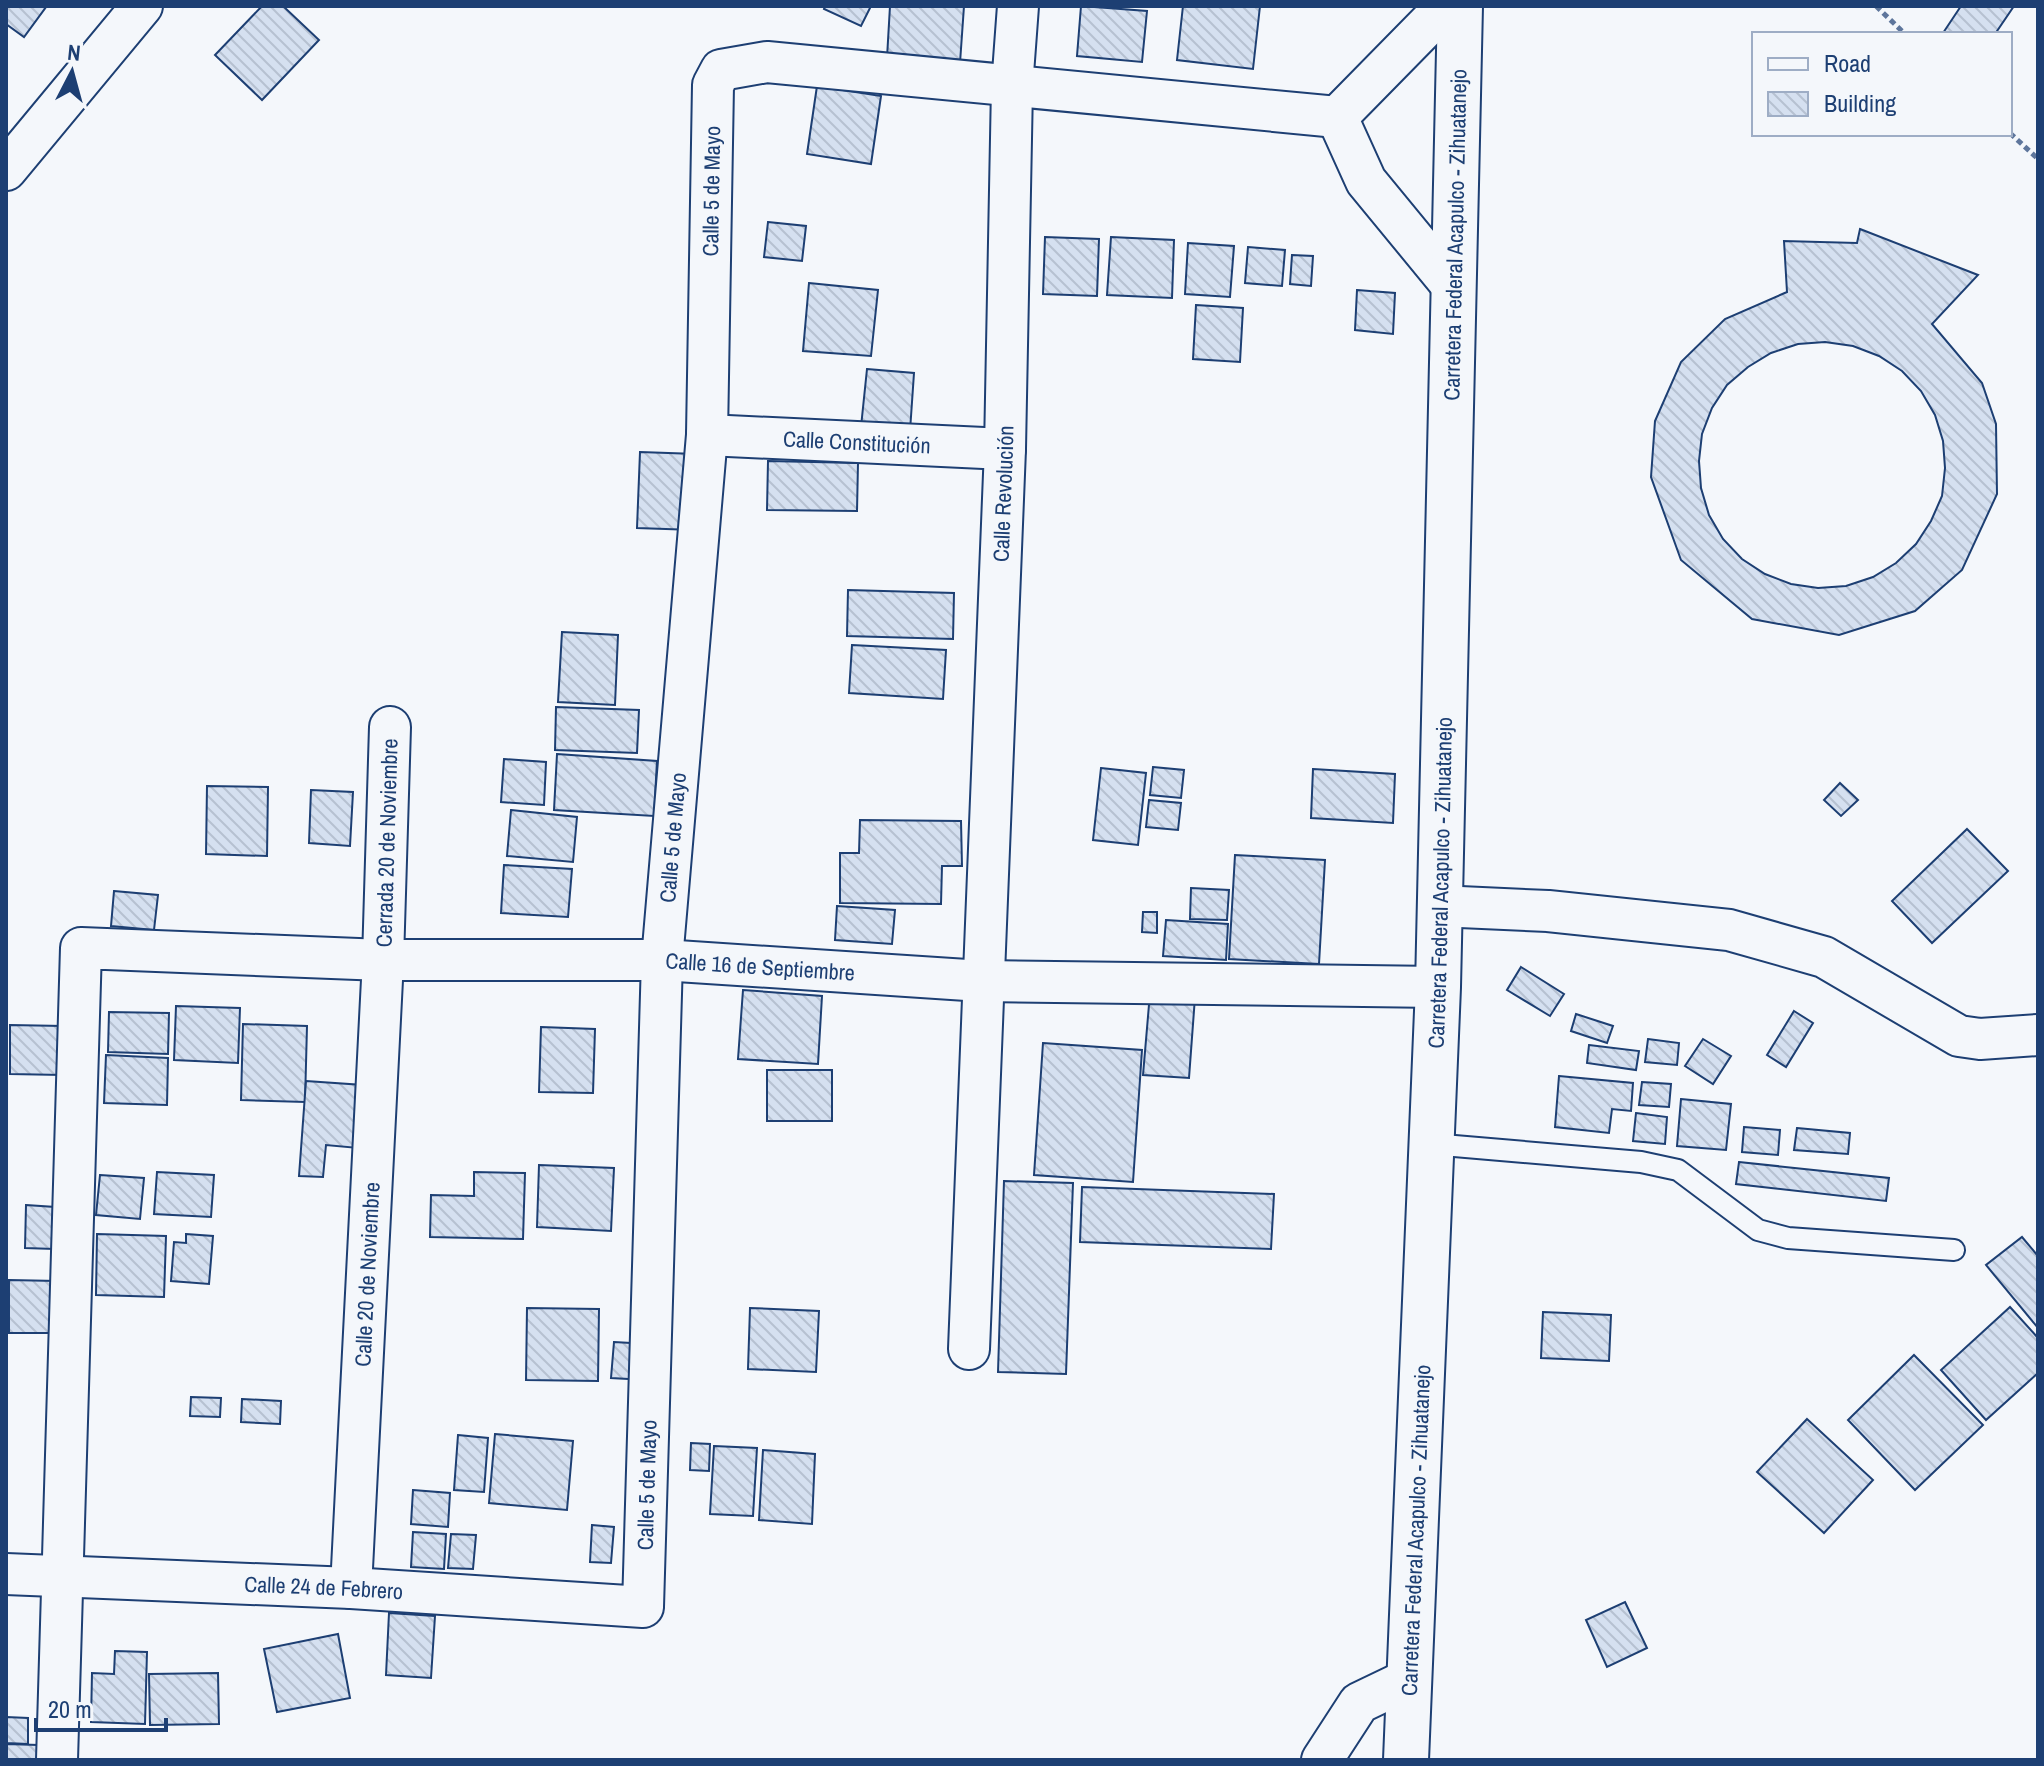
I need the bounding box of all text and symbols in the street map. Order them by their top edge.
north arrow [32,32,112,112]
legend [1752,32,2012,136]
text: N [66,37,82,68]
text: Road [1824,47,1871,79]
street label: Carretera Federal Acapulco - Zihuatanejo [1436,69,1474,401]
text: Building [1824,87,1896,119]
street label: Calle 5 de Mayo [695,126,727,257]
street label: Calle Constitución [782,424,931,460]
street label: Calle Revolución [985,425,1020,563]
street label: Carretera Federal Acapulco - Zihuatanejo [1420,717,1459,1049]
street label: Cerrada 20 de Noviembre [368,738,405,948]
street label: Calle 5 de Mayo [652,771,693,904]
street label: Calle 16 de Septiembre [665,945,856,988]
street label: Calle 20 de Noviembre [347,1181,387,1367]
street label: Carretera Federal Acapulco - Zihuatanejo [1394,1364,1437,1696]
street label: Calle 5 de Mayo [630,1419,663,1551]
street label: Calle 24 de Febrero [244,1569,404,1606]
scale bar [36,1682,166,1732]
text: 20 m [48,1693,92,1725]

